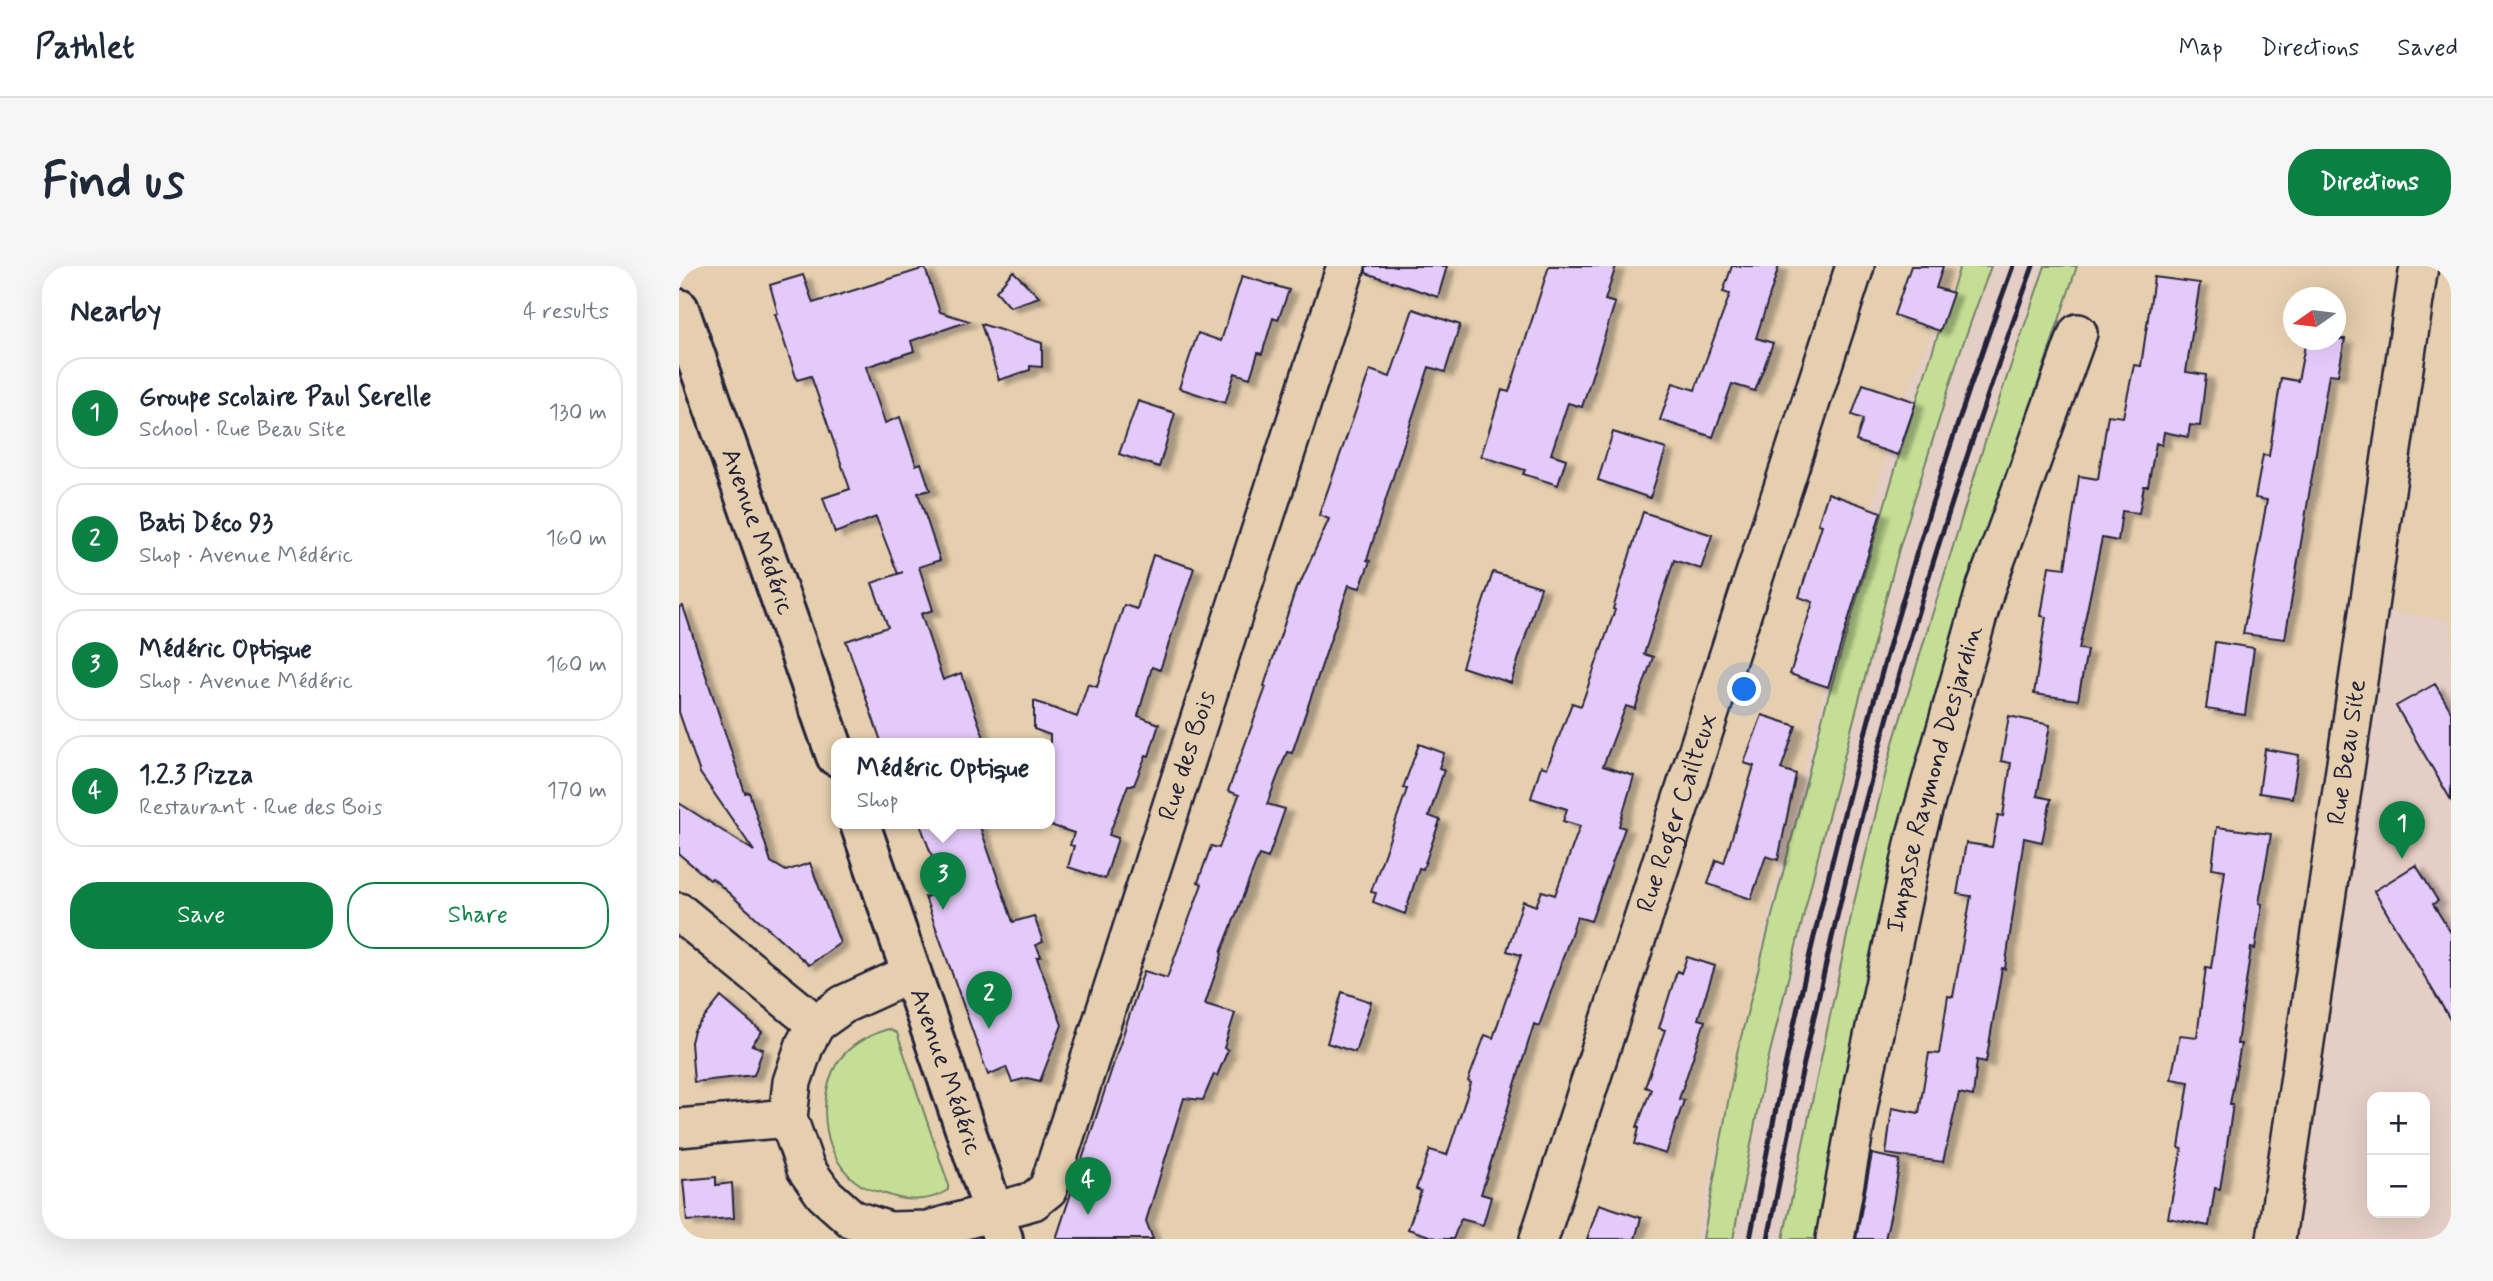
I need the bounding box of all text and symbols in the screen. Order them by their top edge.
text: Pathlet [35,26,135,70]
text: Map [2179,33,2223,64]
text: Directions [2261,33,2359,64]
text: Saved [2397,33,2458,64]
button: Directions [2288,149,2451,216]
text: Find us [42,150,185,215]
north arrow [2283,287,2346,350]
text: Nearby [70,292,161,331]
text: 4 results [523,297,609,327]
text: Groupe scolaire Paul Serelle [139,381,432,415]
text: 1 [90,398,100,428]
text: 130 m [549,398,607,428]
text: School · Rue Beau Site [139,415,346,445]
street label: Avenue Médéric [712,444,802,620]
text: Bati Déco 93 [139,507,273,541]
text: 2 [89,524,101,554]
text: 160 m [546,524,607,554]
text: Shop · Avenue Médéric [139,541,353,571]
street label: Impasse Raymond Desjardin [1879,622,1991,935]
text: Médéric Optique [139,633,312,667]
text: 3 [90,650,100,680]
text: 160 m [546,650,607,680]
text: Shop · Avenue Médéric [139,667,353,697]
your location [1727,672,1761,706]
street label: Rue Beau Site [2320,677,2375,827]
street label: Rue des Bois [1151,687,1225,825]
street label: Rue Roger Cailteux [1629,709,1726,917]
popup [831,738,1055,829]
text: Médéric Optique [856,752,1030,786]
text: 1.2.3 Pizza [139,759,253,793]
text: 4 [88,776,102,806]
text: 170 m [547,776,607,806]
text: Shop [856,786,899,816]
text: Restaurant · Rue des Bois [139,793,382,823]
pin: 1 [2379,801,2425,859]
pin: 3 [920,852,966,910]
button: Save [70,882,333,949]
button: Share [347,882,609,949]
pin: 2 [966,971,1012,1029]
street label: Avenue Médéric [901,984,990,1160]
map controls [2367,1092,2430,1218]
button: + [2367,1092,2430,1155]
button: − [2367,1155,2430,1218]
pin: 4 [1065,1157,1111,1215]

